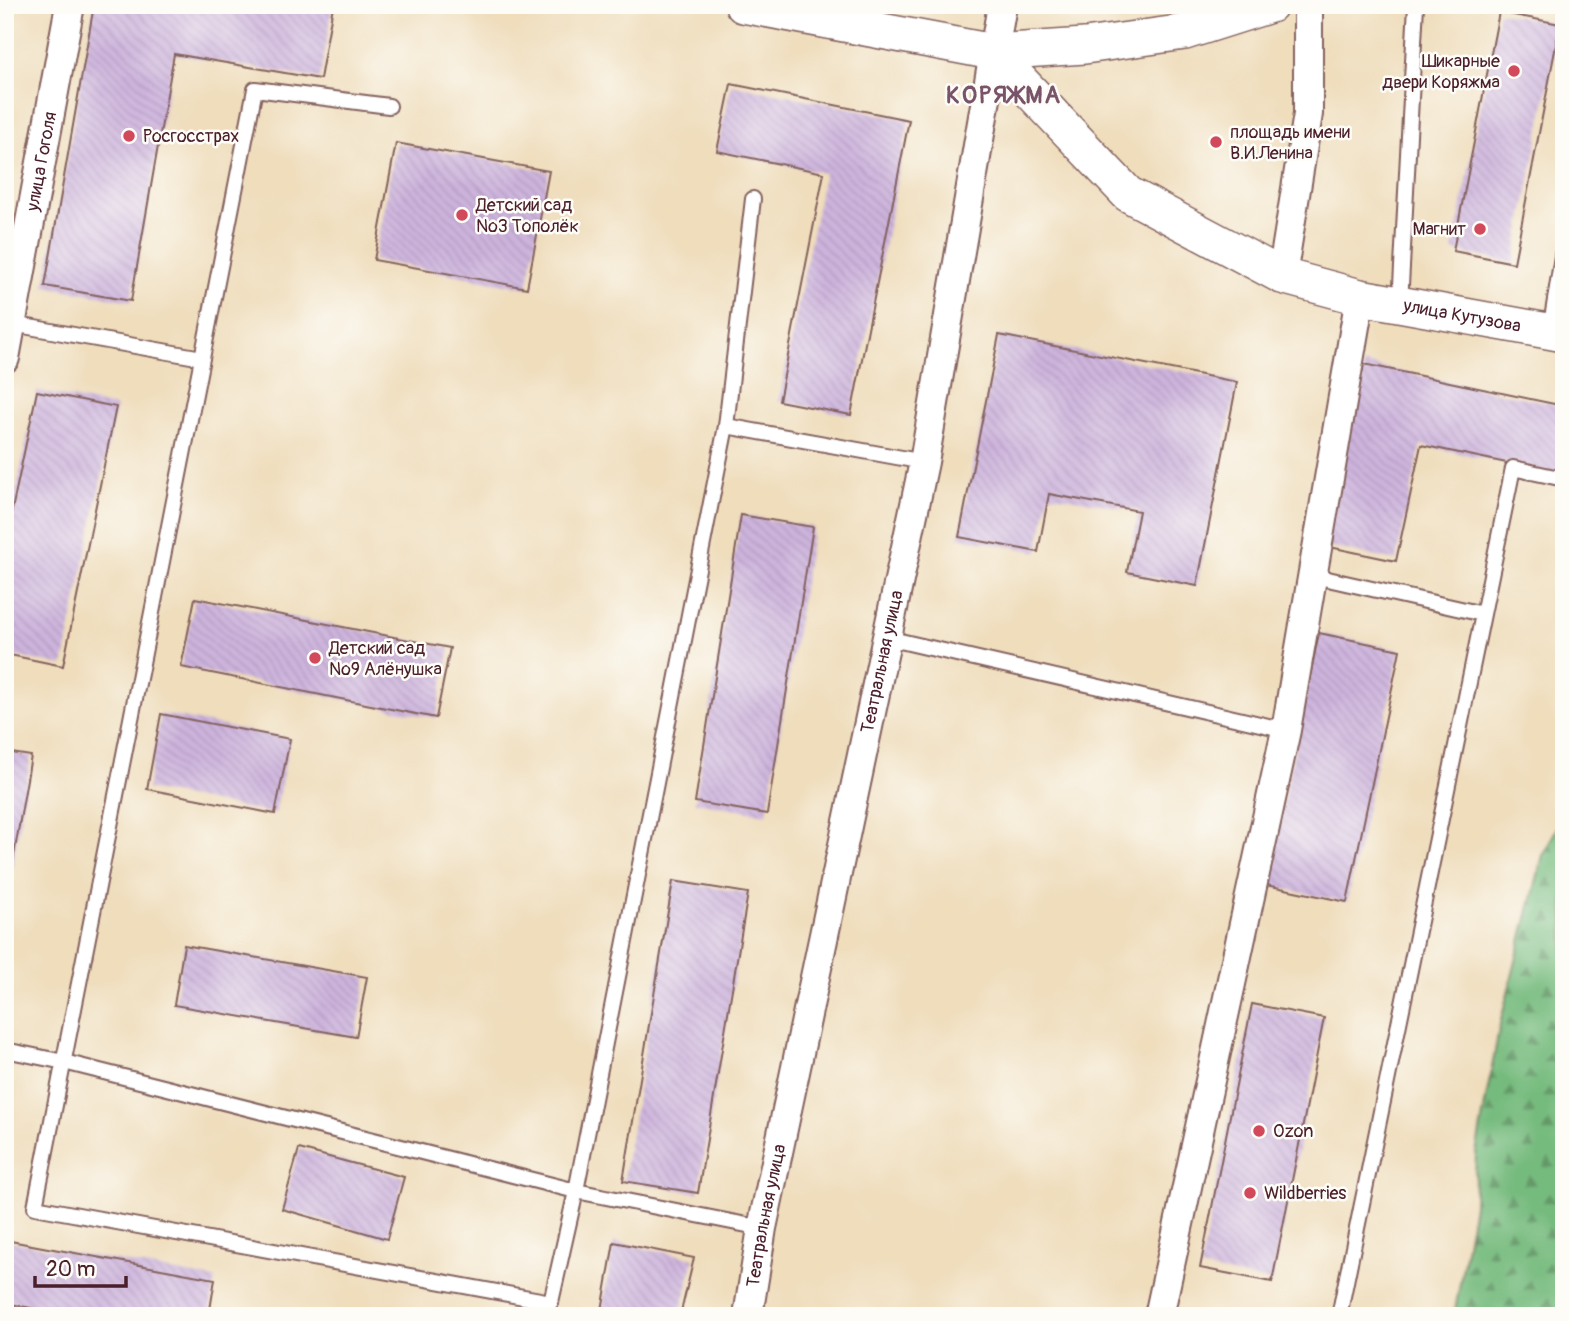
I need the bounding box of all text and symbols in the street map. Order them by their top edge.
place label: Шикарные двери Коряжма [1382,50,1500,94]
marker: Шикарные двери Коряжма [1506,63,1522,79]
district label: КОРЯЖМА [946,81,1062,110]
street label: улица Гоголя [21,110,62,214]
place label: площадь имени В.И.Ленина [1230,121,1350,165]
place label: Росгосстрах [143,125,239,148]
marker: Росгосстрах [121,128,137,144]
marker: площадь имени В.И.Ленина [1208,134,1224,150]
place label: Детский сад №3 Тополёк [475,194,579,238]
marker: Детский сад №3 Тополёк [454,207,470,223]
place label: Магнит [1413,218,1466,241]
marker: Магнит [1472,221,1488,237]
street label: улица Кутузова [1401,293,1523,337]
street label: Театральная улица [855,588,908,735]
place label: Детский сад №9 Алёнушка [328,637,442,681]
marker: Детский сад №9 Алёнушка [307,650,323,666]
place label: Ozon [1273,1120,1313,1143]
marker: Ozon [1251,1123,1267,1139]
street label: Театральная улица [741,1142,791,1289]
place label: Wildberries [1264,1182,1346,1205]
marker: Wildberries [1242,1185,1258,1201]
scale bar [35,1244,126,1288]
text: 20 m [46,1256,95,1283]

